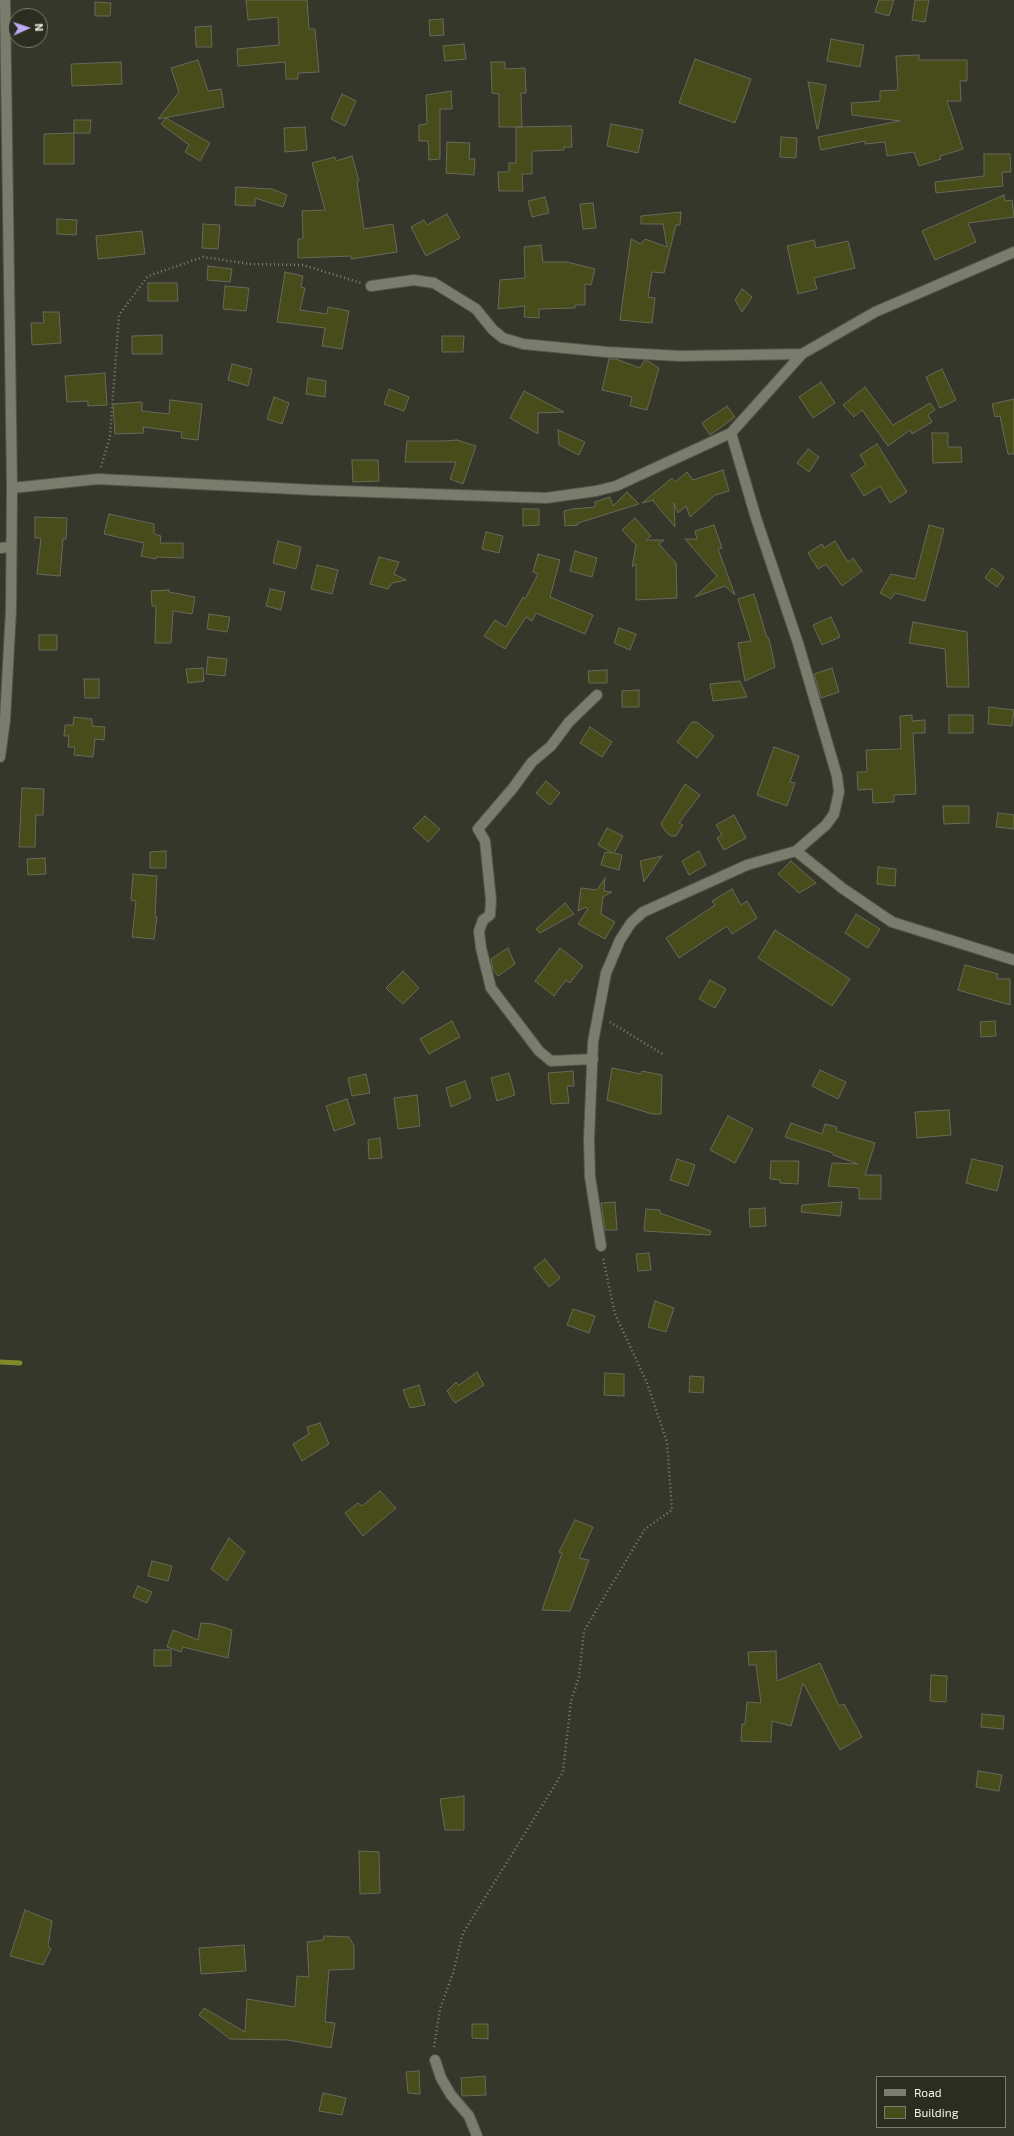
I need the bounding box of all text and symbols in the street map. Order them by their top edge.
north arrow [8,8,48,48]
text: N [33,23,46,32]
legend [876,2076,1006,2128]
text: Road [914,2085,942,2099]
text: Building [914,2105,958,2119]

